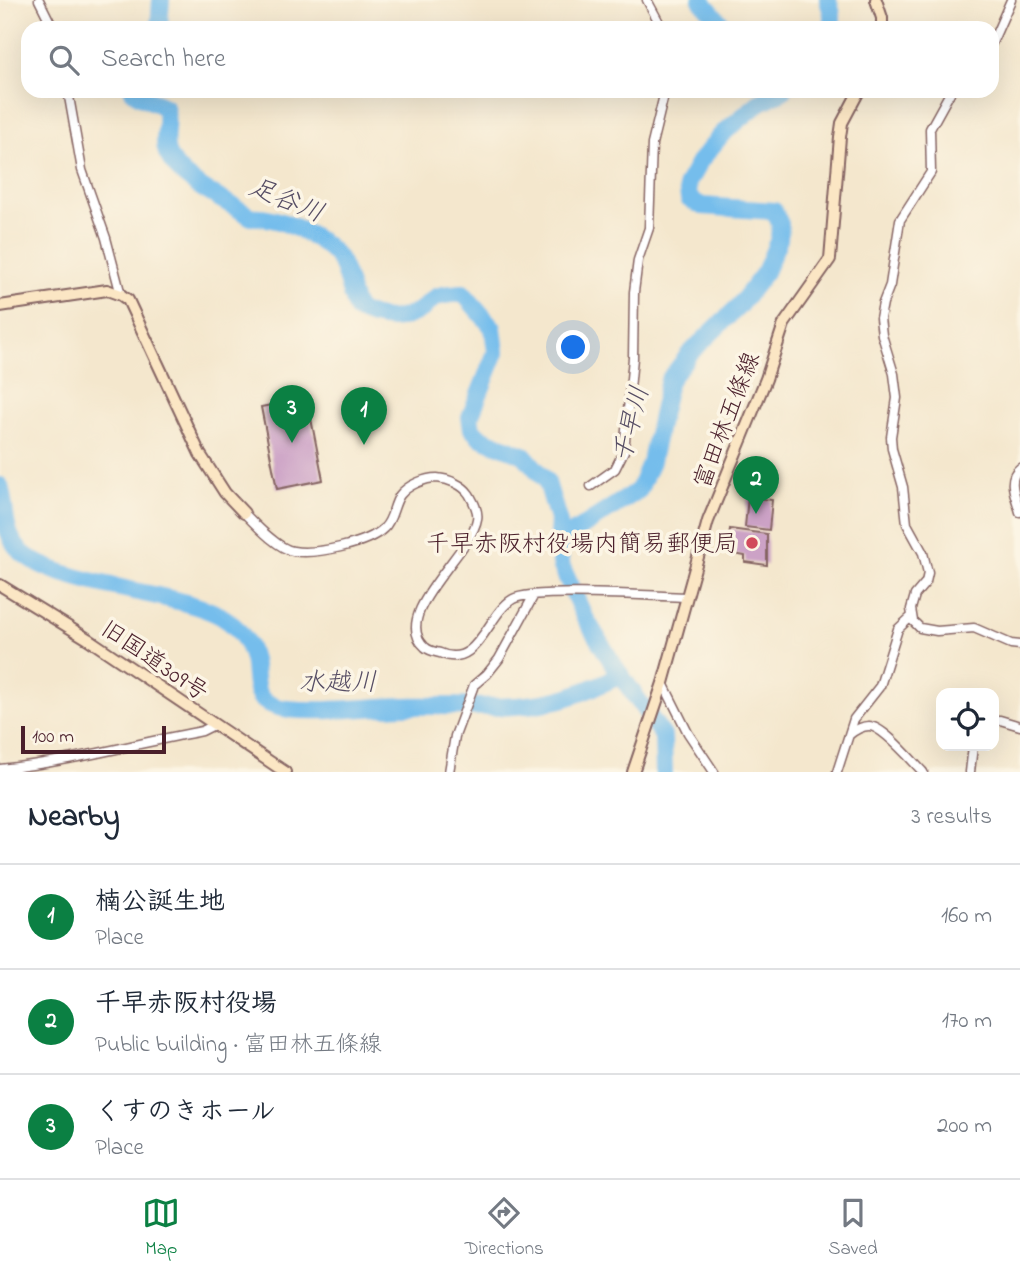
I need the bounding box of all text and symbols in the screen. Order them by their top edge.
search box [21,21,999,98]
icon: search [45,41,83,79]
text: Search here [101,41,226,79]
water label: 足谷川 [243,170,329,234]
your location [556,330,590,364]
street label: 富田林五條線 [686,347,770,494]
water label: 千早川 [605,382,661,467]
pin: 3 [269,385,315,443]
pin: 1 [341,387,387,445]
pin: 2 [733,456,779,514]
place label: 千早赤阪村役場内簡易郵便局 [426,528,738,563]
marker: 千早赤阪村役場内簡易郵便局 [744,535,760,551]
street label: 旧国道309号 [93,613,215,711]
water label: 水越川 [299,665,377,703]
map controls [936,688,999,751]
button: locate [936,688,999,751]
scale bar [21,723,166,755]
text: 100 m [32,724,74,751]
text: Nearby [28,796,120,840]
text: 3 results [911,801,992,834]
text: 楠公誕生地 [95,884,225,922]
text: 1 [47,900,55,933]
text: 160 m [941,900,992,933]
text: Place [95,922,144,955]
text: 千早赤阪村役場 [95,986,277,1024]
text: 2 [45,1005,57,1038]
text: 170 m [942,1005,992,1038]
text: Public building · 富田林五條線 [95,1029,382,1062]
text: くすのきホール [95,1094,276,1132]
text: 3 [46,1110,56,1143]
text: 200 m [937,1110,992,1143]
text: Place [95,1132,144,1165]
tab: Map [142,1194,180,1263]
tab: Directions [465,1194,544,1263]
tab: Saved [828,1194,878,1263]

